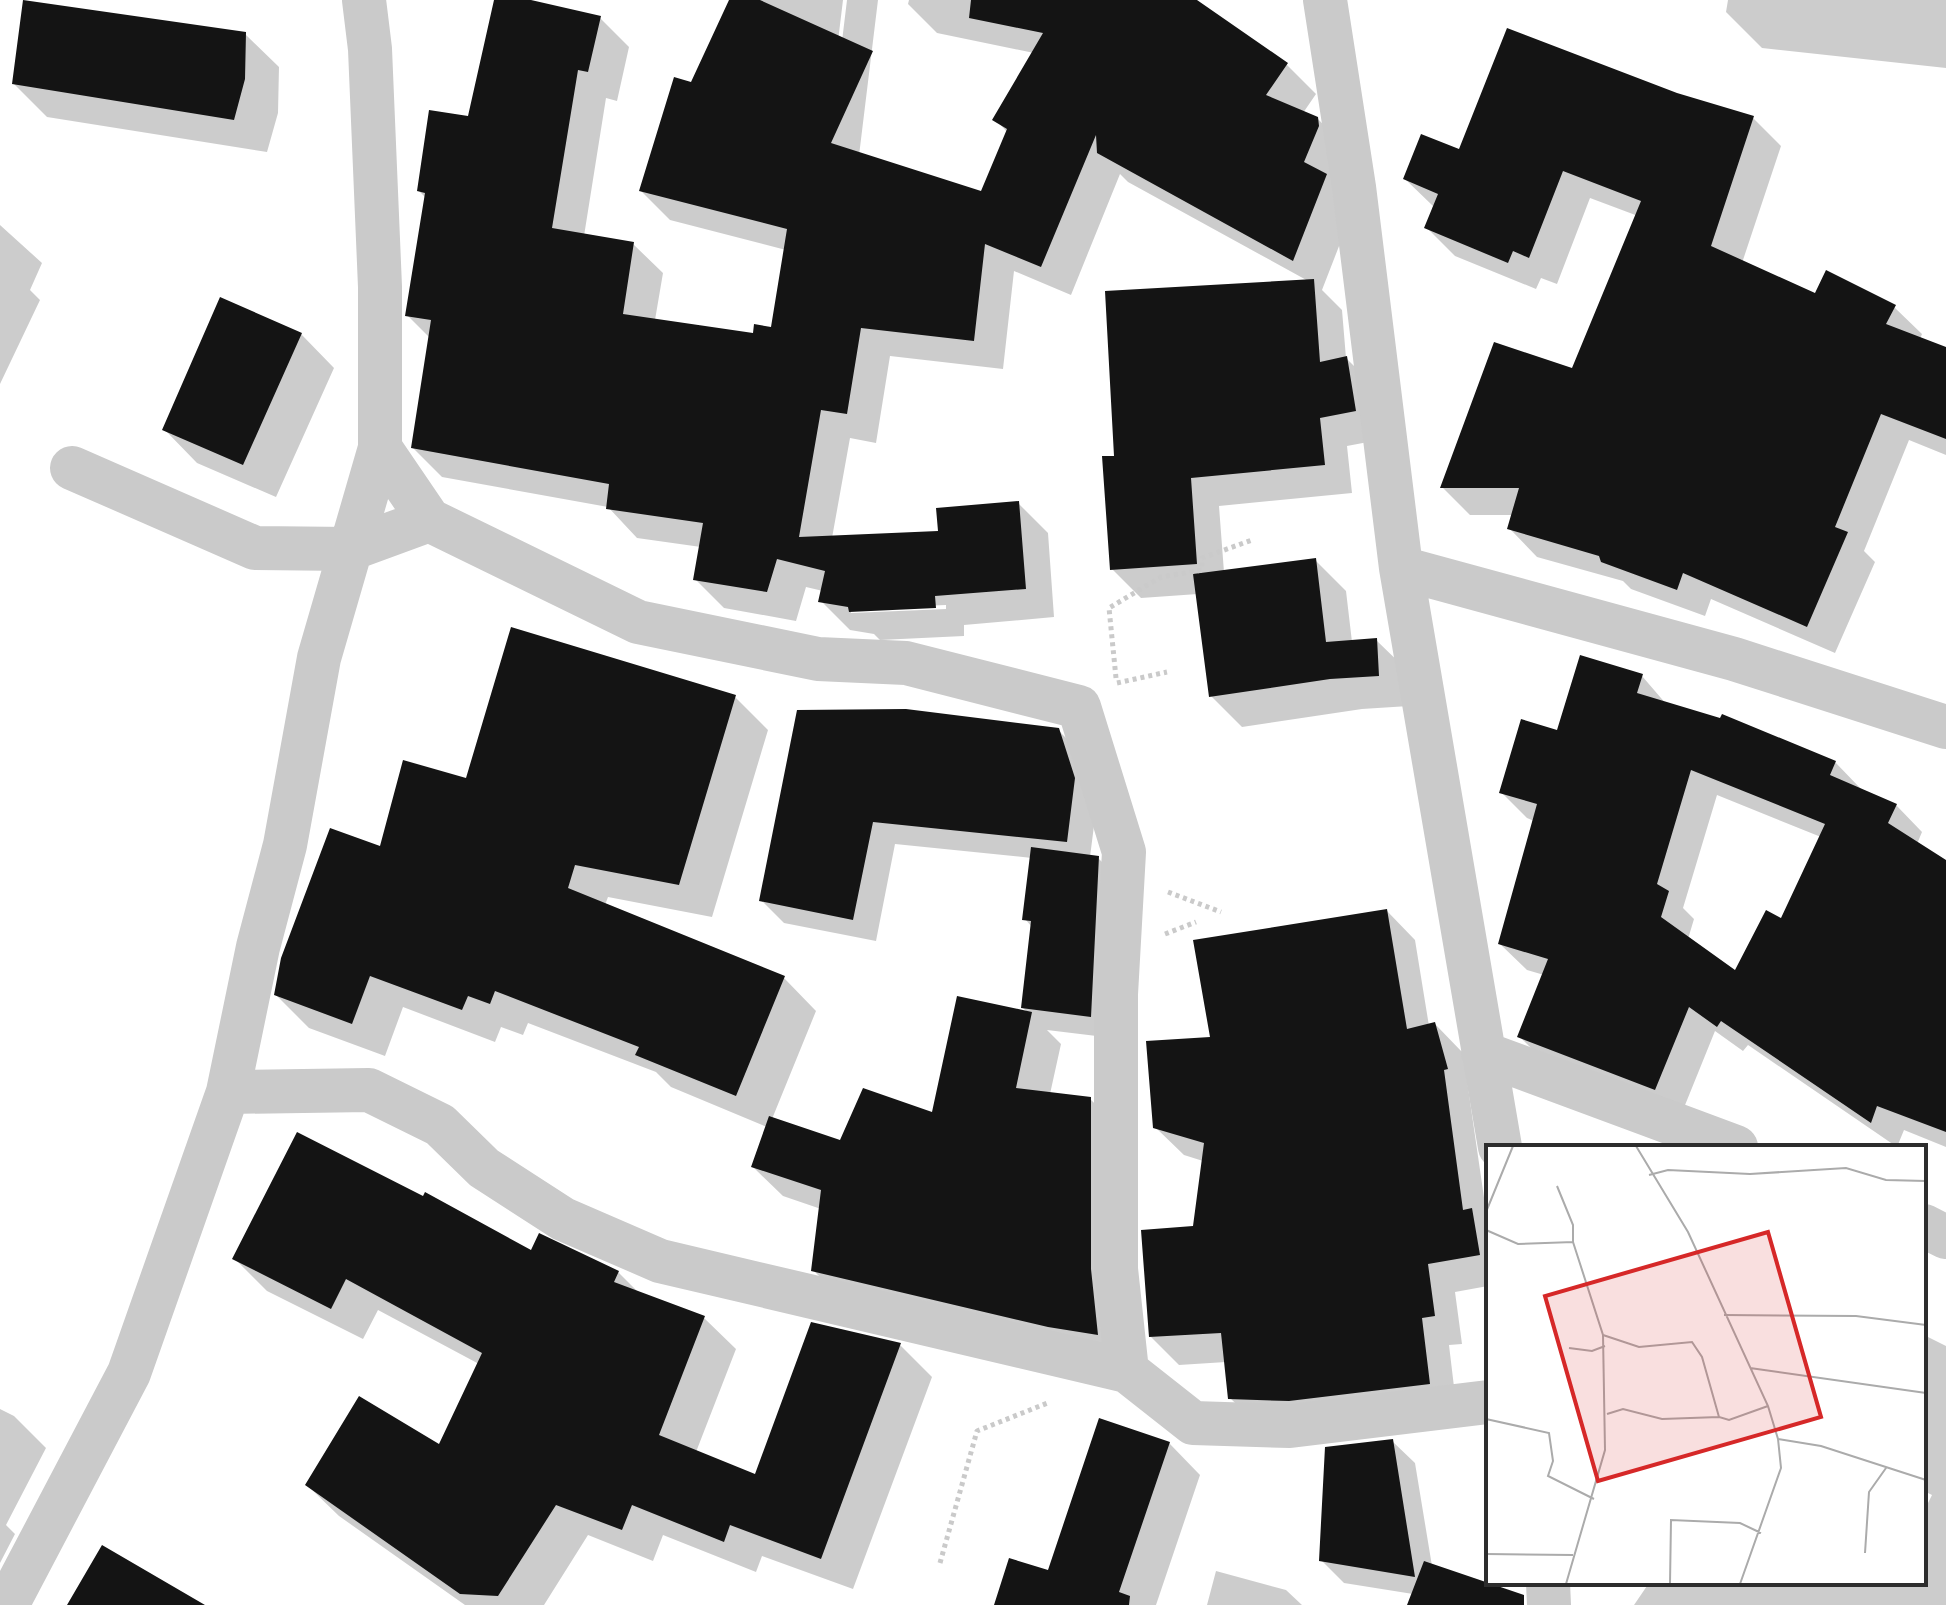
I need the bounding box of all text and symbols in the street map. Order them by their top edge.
inset map [1486,1145,1926,1585]

